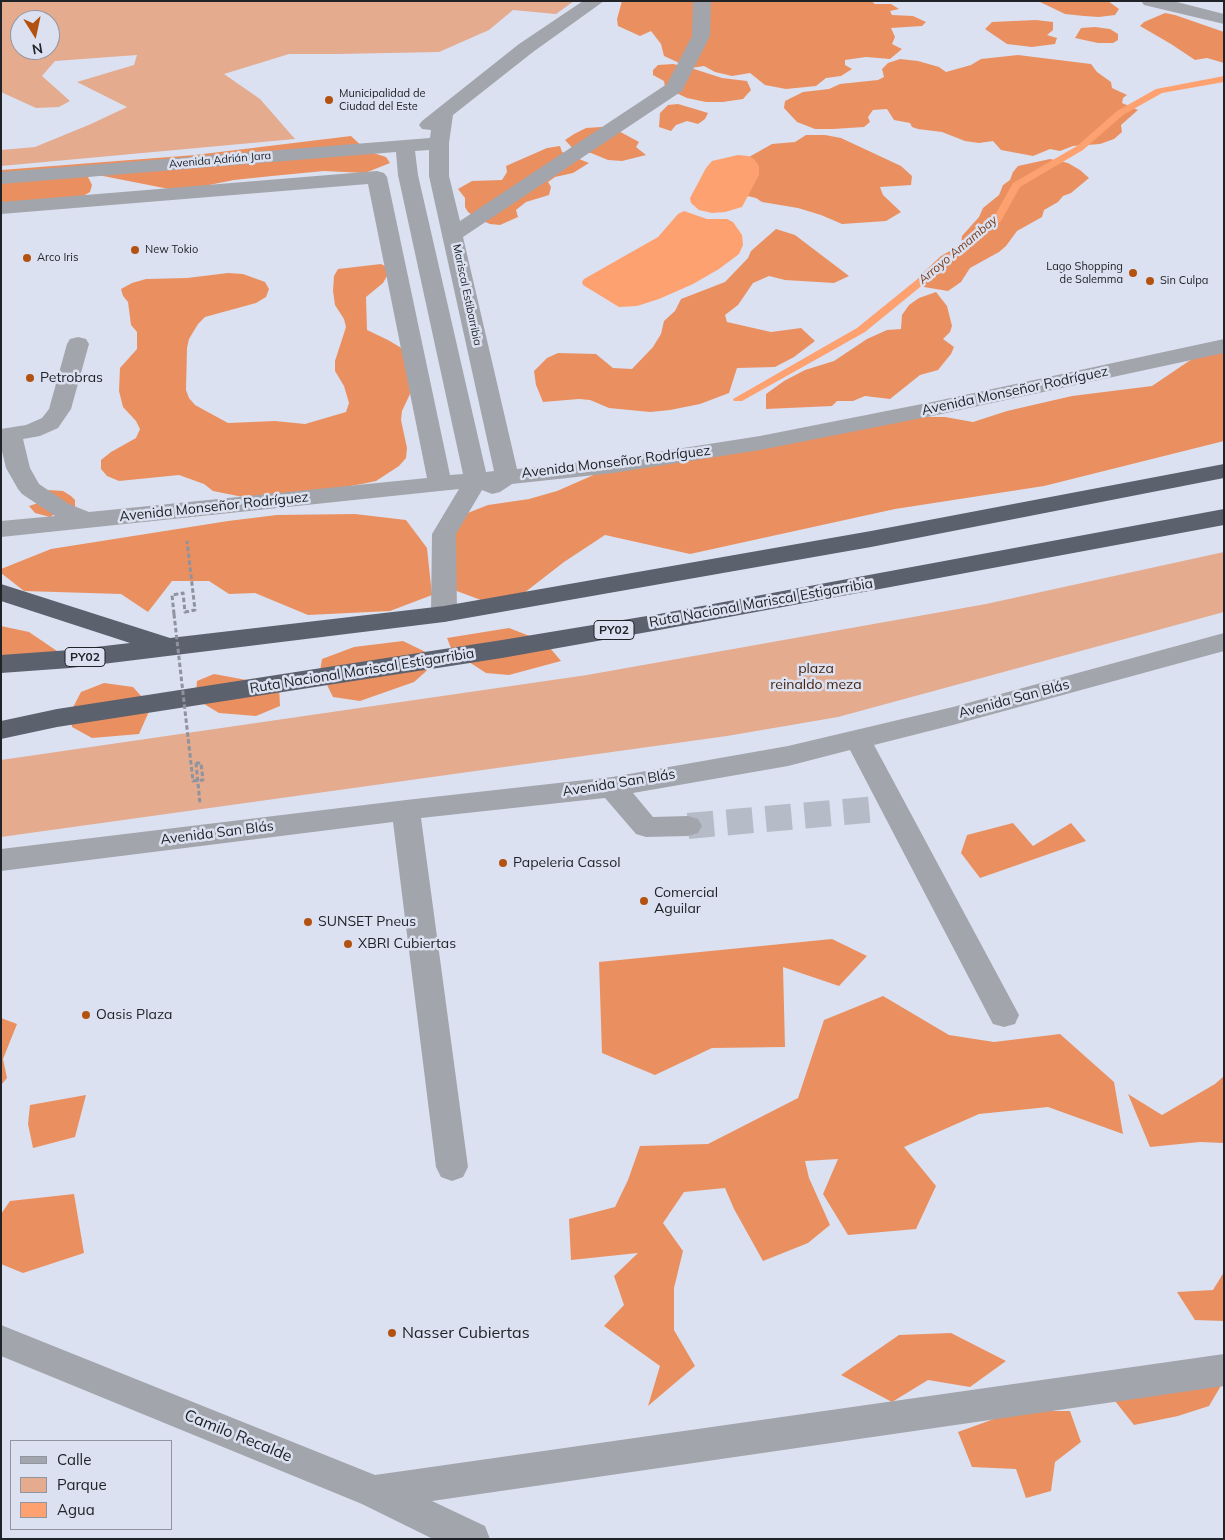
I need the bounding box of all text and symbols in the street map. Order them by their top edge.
north arrow [10,10,60,60]
text: N [31,39,44,59]
place label: Municipalidad de Ciudad del Este [339,87,426,113]
marker: Municipalidad de Ciudad del Este [323,94,335,106]
street label: Avenida Adrián Jara [168,149,272,171]
water label: Arroyo Amambay [916,213,1000,287]
place label: New Tokio [145,243,198,257]
street label: Mariscal Estibarribia [450,243,484,347]
marker: New Tokio [129,244,141,256]
place label: Arco Iris [37,251,78,265]
marker: Arco Iris [21,252,33,264]
place label: Lago Shopping de Salemma [1046,260,1123,286]
marker: Lago Shopping de Salemma [1127,267,1139,279]
place label: Sin Culpa [1160,274,1208,288]
marker: Sin Culpa [1144,275,1156,287]
street label: Avenida Monseñor Rodríguez [920,363,1110,419]
place label: Petrobras [40,370,103,386]
marker: Petrobras [24,372,36,384]
street label: Avenida Monseñor Rodríguez [521,442,711,482]
street label: Avenida Monseñor Rodríguez [119,489,309,525]
street label: Ruta Nacional Mariscal Estigarribia [648,575,874,631]
road number: PY02 [594,620,634,640]
street label: Ruta Nacional Mariscal Estigarribia [249,645,475,697]
road number: PY02 [65,648,105,666]
park label: plaza reinaldo meza [770,661,862,694]
street label: Avenida San Blás [957,676,1071,722]
street label: Avenida San Blás [561,766,677,800]
street label: Avenida San Blás [159,818,275,848]
place label: Papeleria Cassol [513,855,621,871]
marker: Papeleria Cassol [497,857,509,869]
place label: Comercial Aguilar [654,885,718,918]
marker: Comercial Aguilar [638,895,650,907]
place label: SUNSET Pneus [318,914,416,930]
marker: SUNSET Pneus [302,916,314,928]
place label: XBRI Cubiertas [358,936,456,952]
marker: XBRI Cubiertas [342,938,354,950]
place label: Oasis Plaza [96,1007,173,1023]
marker: Oasis Plaza [80,1009,92,1021]
place label: Nasser Cubiertas [402,1323,530,1343]
marker: Nasser Cubiertas [386,1327,398,1339]
street label: Camilo Recalde [181,1406,295,1466]
legend [10,1440,172,1530]
text: Calle [57,1450,91,1469]
text: Parque [57,1475,107,1494]
text: Agua [57,1500,95,1519]

